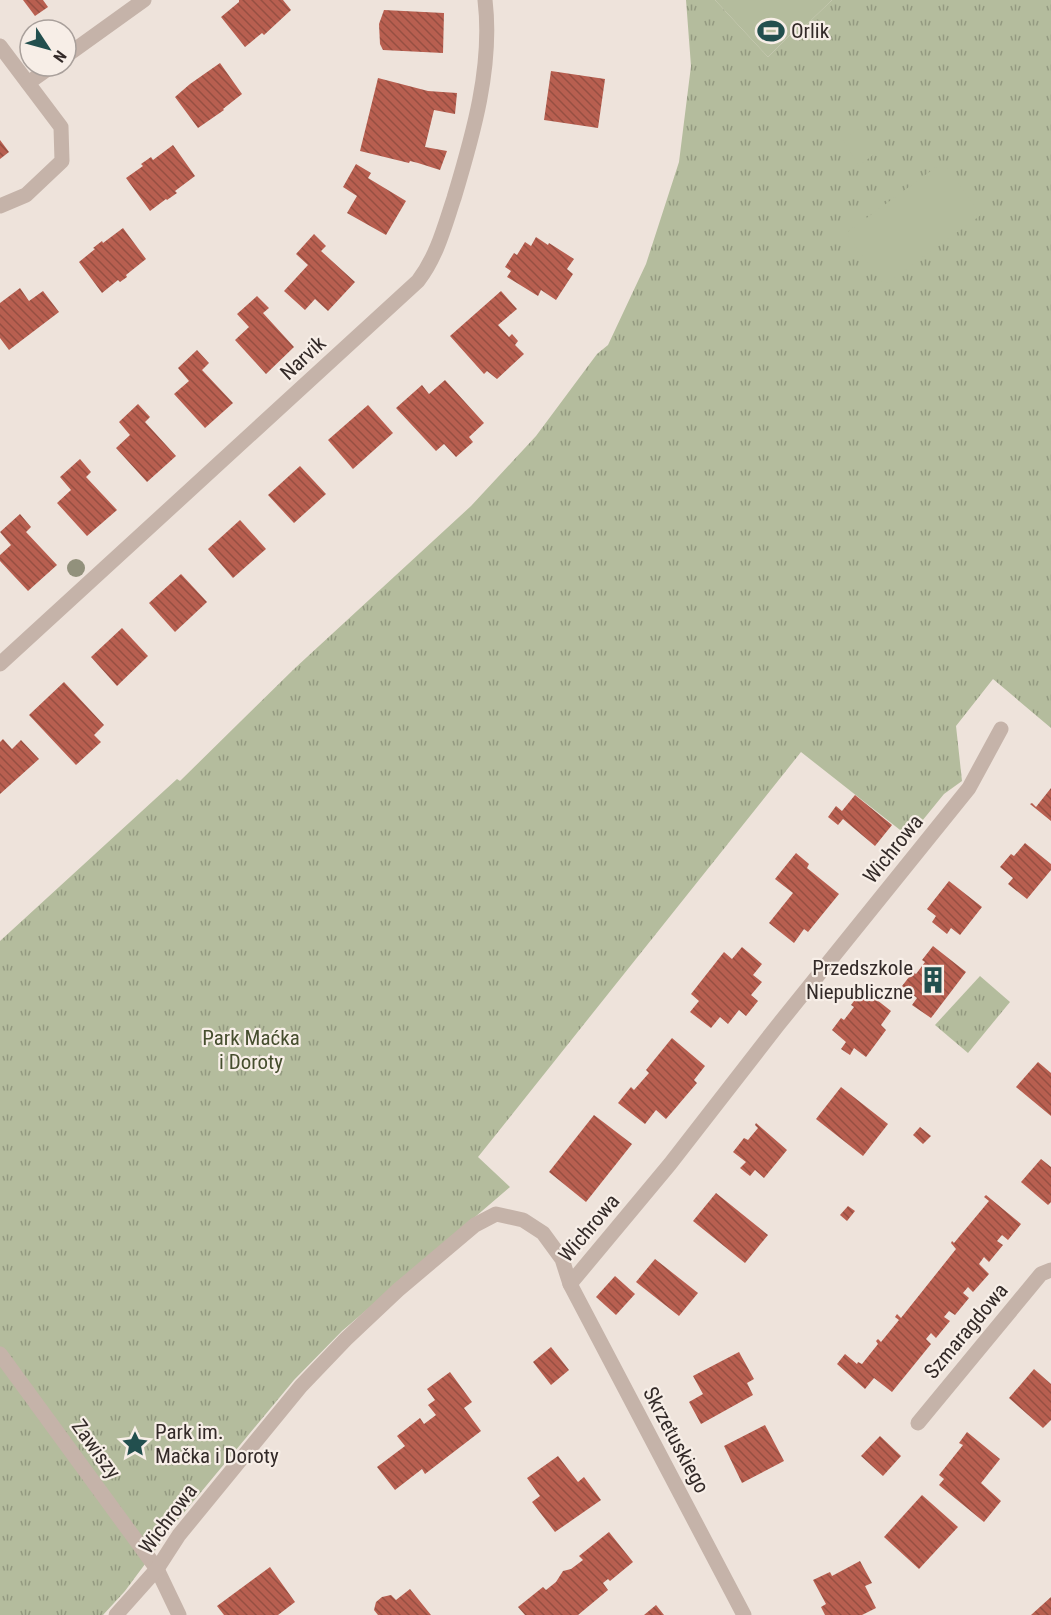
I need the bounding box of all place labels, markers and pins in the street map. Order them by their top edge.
sports icon: Orlik [756,16,786,46]
place label: Orlik [791,19,830,43]
place label: Przedszkole Niepubliczne [806,956,913,1004]
building icon: Przedszkole Niepubliczne [918,965,948,995]
place label: Park im. Mačka i Doroty [155,1420,279,1468]
place icon: Park im. Mačka i Doroty [120,1429,150,1459]

